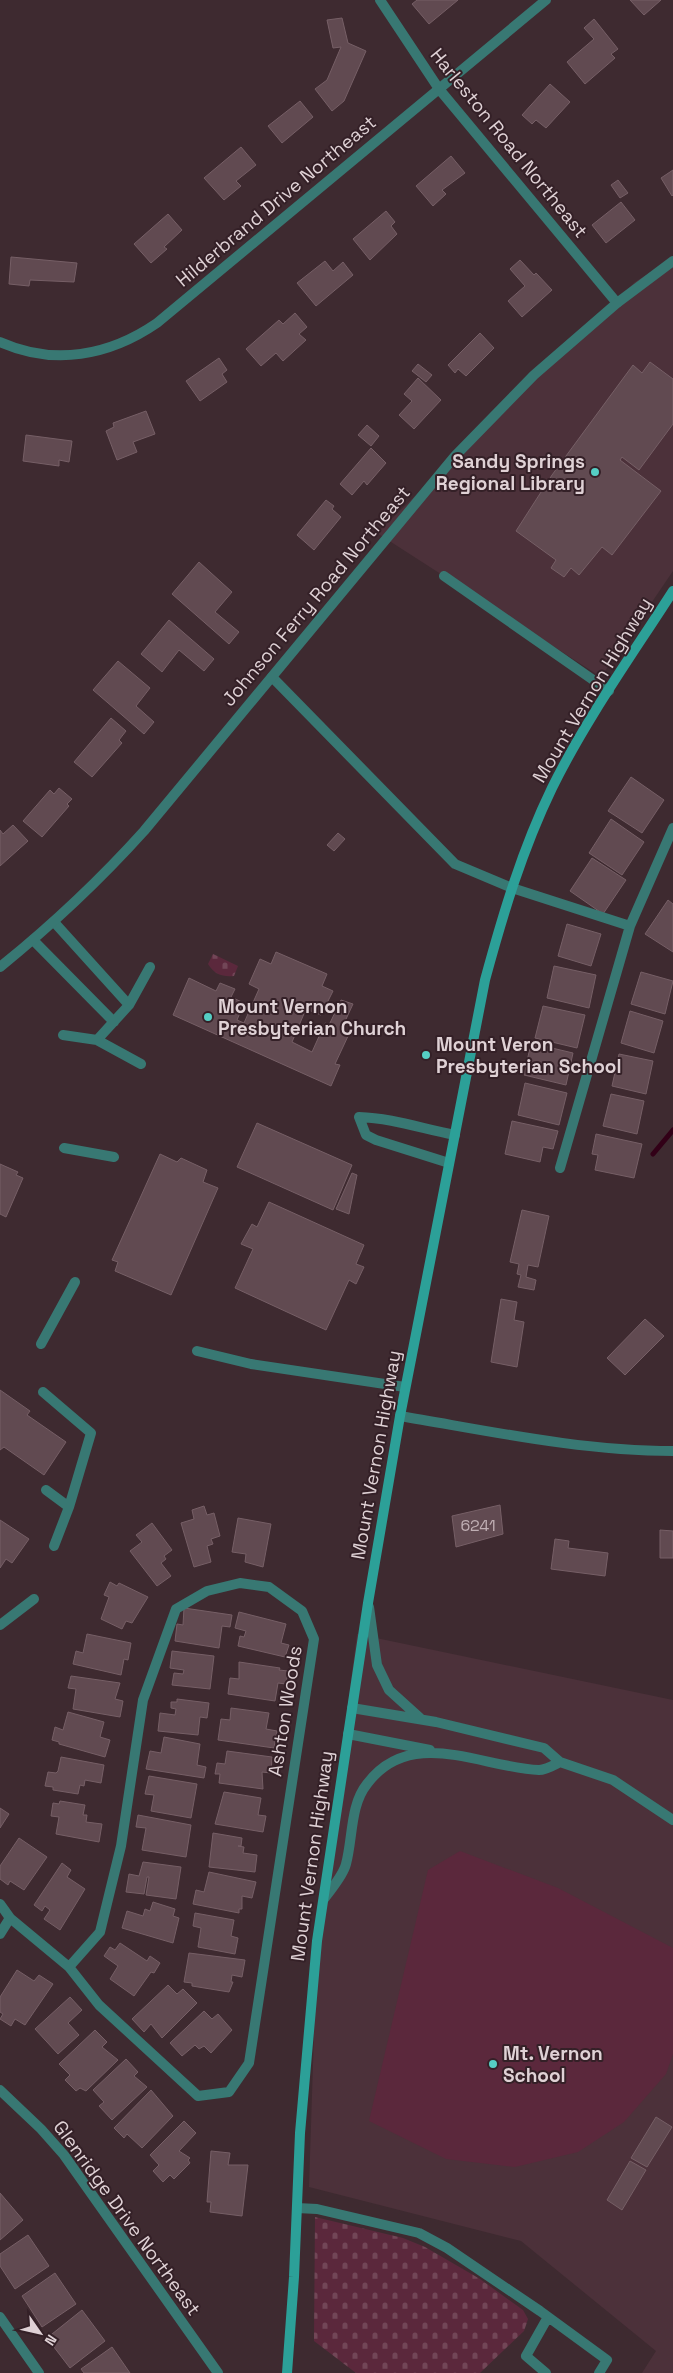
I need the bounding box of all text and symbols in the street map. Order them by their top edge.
street label: Harleston Road Northeast [425,43,593,243]
street label: Hilderbrand Drive Northeast [171,110,381,292]
place label: Sandy Springs Regional Library [436,449,585,496]
marker: Sandy Springs Regional Library [589,466,601,478]
street label: Johnson Ferry Road Northeast [216,481,416,711]
street label: Mount Vernon Highway [527,593,657,787]
place label: Mount Vernon Presbyterian Church [218,994,406,1041]
marker: Mount Vernon Presbyterian Church [202,1011,214,1023]
place label: Mount Veron Presbyterian School [436,1032,621,1079]
marker: Mount Veron Presbyterian School [420,1049,432,1061]
street label: Mount Vernon Highway [345,1348,407,1562]
house number: 6241 [460,1515,496,1536]
street label: Ashton Woods [262,1644,308,1778]
street label: Mount Vernon Highway [285,1749,339,1963]
place label: Mt. Vernon School [503,2041,603,2088]
marker: Mt. Vernon School [487,2058,499,2070]
street label: Glenridge Drive Northeast [48,2115,206,2321]
north arrow [15,2308,65,2358]
text: N [41,2331,61,2349]

